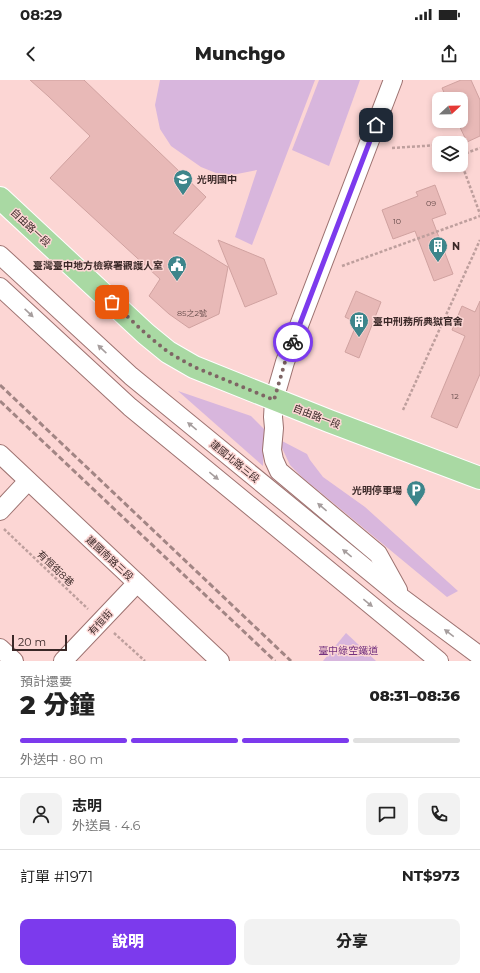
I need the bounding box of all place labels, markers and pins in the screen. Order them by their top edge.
pin [359,108,393,142]
school or university icon: 光明國中 [172,168,194,196]
place label: 光明國中 [197,173,237,186]
building icon: N [427,235,449,263]
place label: N [452,240,460,253]
public building icon: 臺灣臺中地方檢察署觀護人室 [166,254,188,282]
place label: 臺灣臺中地方檢察署觀護人室 [33,259,163,272]
pin [95,285,129,319]
building icon: 臺中刑務所典獄官舍 [348,310,370,338]
place label: 臺中刑務所典獄官舍 [373,315,463,328]
parking icon: 光明停車場 [405,479,427,507]
place label: 光明停車場 [352,484,402,497]

